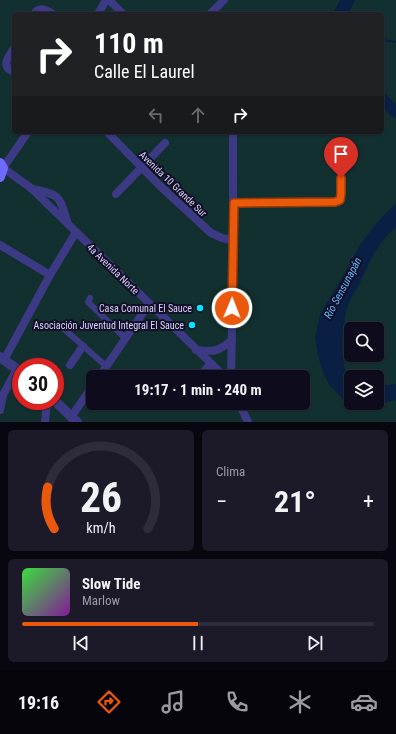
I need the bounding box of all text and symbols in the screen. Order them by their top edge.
text: 110 m [94,27,164,60]
icon: right [28,28,80,80]
text: Calle El Laurel [94,61,195,82]
icon: left [145,104,167,126]
icon: ahead [187,104,209,126]
icon: right [229,104,251,126]
pin [324,137,358,178]
icon: arrive [330,143,352,165]
street label: Avenida 10 Grande Sur [137,149,209,219]
street label: 4a Avenida Norte [85,241,141,297]
water label: Río Sensunapán [321,255,365,321]
position arrow [211,287,253,329]
place label: Casa Comunal El Sauce [99,303,192,314]
marker: Casa Comunal El Sauce [195,303,205,313]
place label: Asociación Juventud Integral El Sauce [34,320,184,331]
marker: Asociación Juventud Integral El Sauce [187,320,197,330]
map controls [344,322,384,410]
button: search [344,322,384,362]
speed limit sign: 30 [12,358,64,410]
button: layers [344,370,384,410]
text: 19:17 · 1 min · 240 m [134,381,262,399]
text: Clima [216,464,245,479]
text: 26 [80,472,122,521]
text: 21° [274,484,316,519]
text: − [216,489,227,514]
text: + [363,489,374,514]
text: km/h [86,519,116,535]
text: Slow Tide [82,575,140,593]
text: Marlow [82,593,120,608]
icon: previous [70,632,92,654]
icon: pause [187,632,209,654]
icon: next [304,632,326,654]
icon: directions [95,688,123,716]
icon: music [159,688,187,716]
icon: phone [223,688,251,716]
icon: climate [286,688,314,716]
icon: car [350,688,378,716]
text: 19:16 [18,692,59,713]

